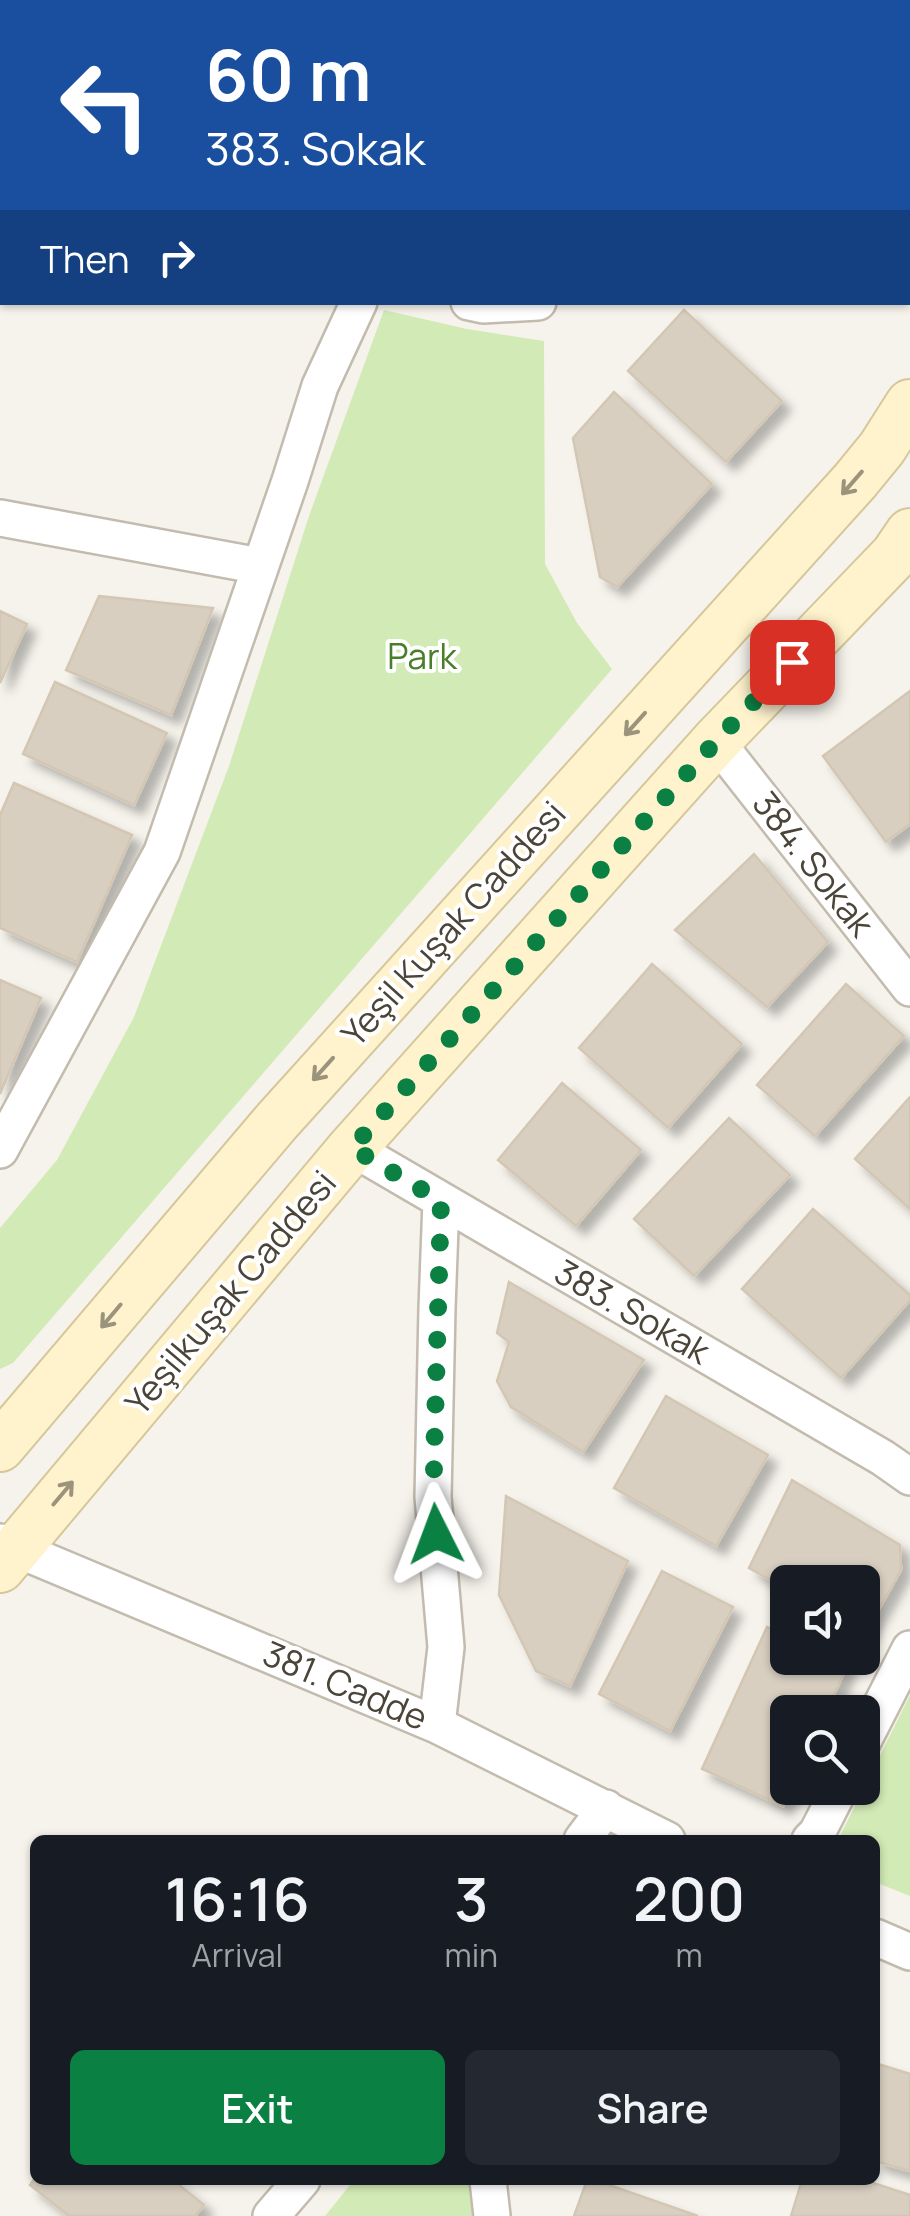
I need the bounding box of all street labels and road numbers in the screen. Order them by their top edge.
street label: 384. Sokak [742,781,887,947]
street label: Yeşil Kuşak Caddesi [330,790,576,1056]
street label: Yeşilkuşak Caddesi [114,1160,347,1425]
street label: 383. Sokak [546,1248,720,1376]
street label: 381. Cadde [256,1629,435,1741]

